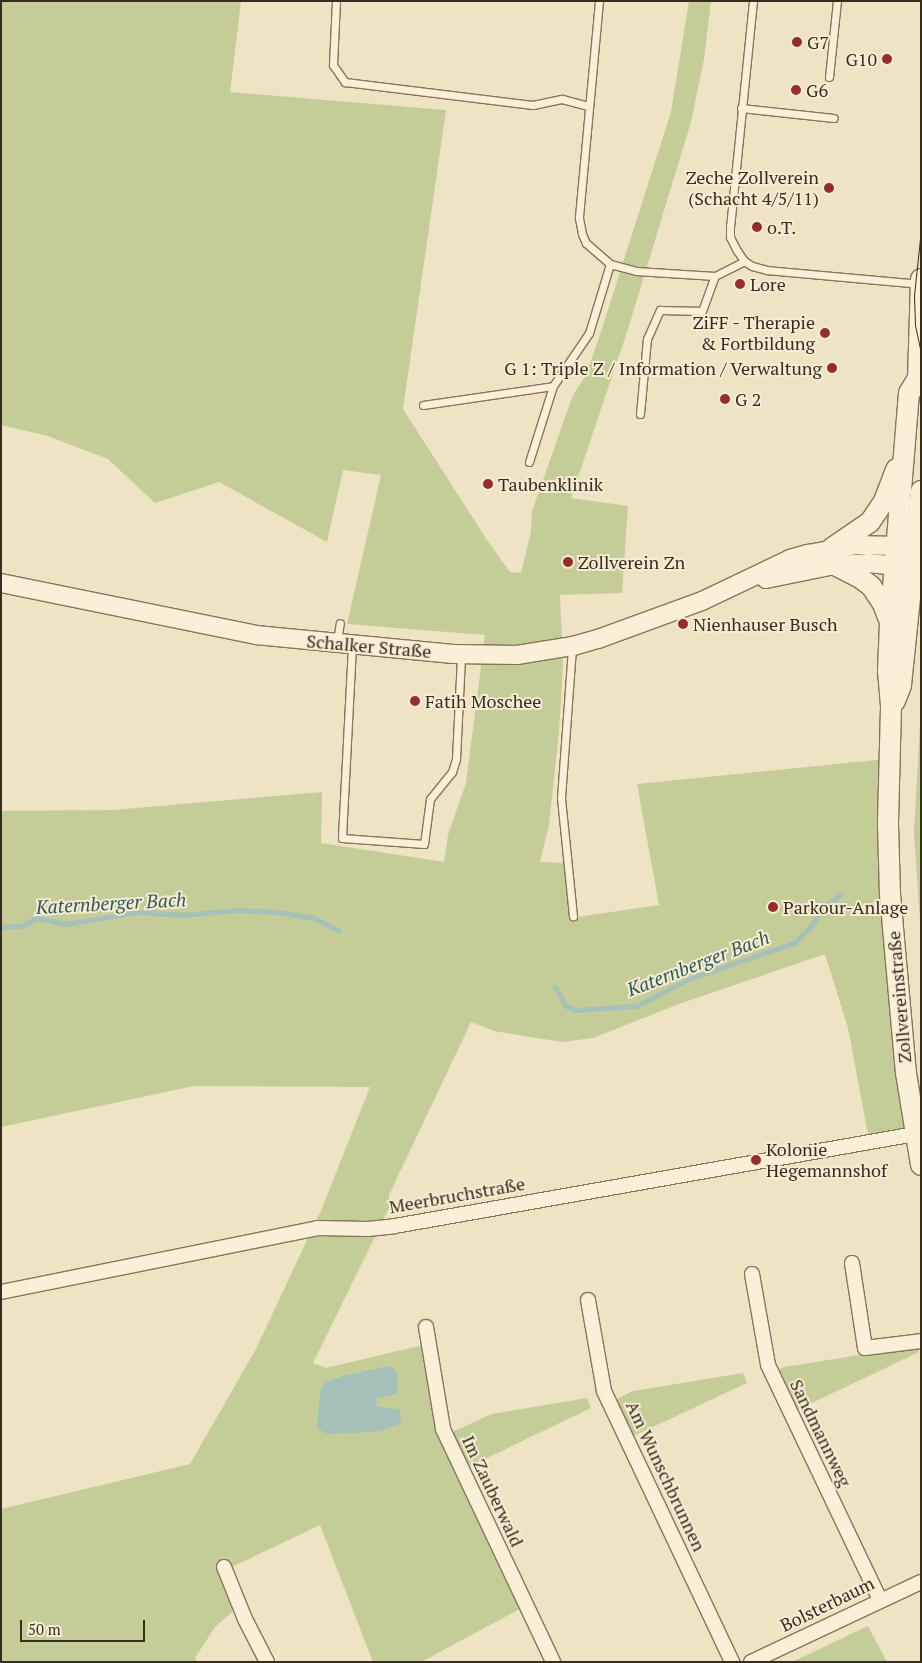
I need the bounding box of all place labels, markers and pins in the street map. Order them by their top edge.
place label: G7 [807,31,829,53]
marker: G7 [791,36,803,48]
place label: G10 [845,48,877,70]
marker: G10 [881,53,893,65]
place label: G6 [806,79,828,101]
marker: G6 [790,84,802,96]
place label: Zeche Zollverein (Schacht 4/5/11) [686,167,819,210]
marker: Zeche Zollverein (Schacht 4/5/11) [823,182,835,194]
place label: o.T. [767,216,796,238]
marker: o.T. [751,221,763,233]
place label: Lore [750,273,786,295]
marker: Lore [734,278,746,290]
place label: ZiFF - Therapie & Fortbildung [691,312,815,354]
marker: ZiFF - Therapie & Fortbildung [819,327,831,339]
place label: G 1: Triple Z / Information / Verwaltung [504,357,822,379]
marker: G 1: Triple Z / Information / Verwaltung [826,362,838,374]
place label: G 2 [735,388,761,410]
marker: G 2 [719,393,731,405]
place label: Taubenklinik [498,473,603,495]
marker: Taubenklinik [482,478,494,490]
place label: Zollverein Zn [578,551,685,573]
marker: Zollverein Zn [562,556,574,568]
place label: Nienhauser Busch [693,613,838,635]
marker: Nienhauser Busch [677,618,689,630]
place label: Fatih Moschee [425,690,541,712]
marker: Fatih Moschee [409,695,421,707]
place label: Parkour-Anlage [783,896,908,918]
marker: Parkour-Anlage [767,901,779,913]
place label: Kolonie Hegemannshof [766,1139,887,1182]
marker: Kolonie Hegemannshof [750,1154,762,1166]

